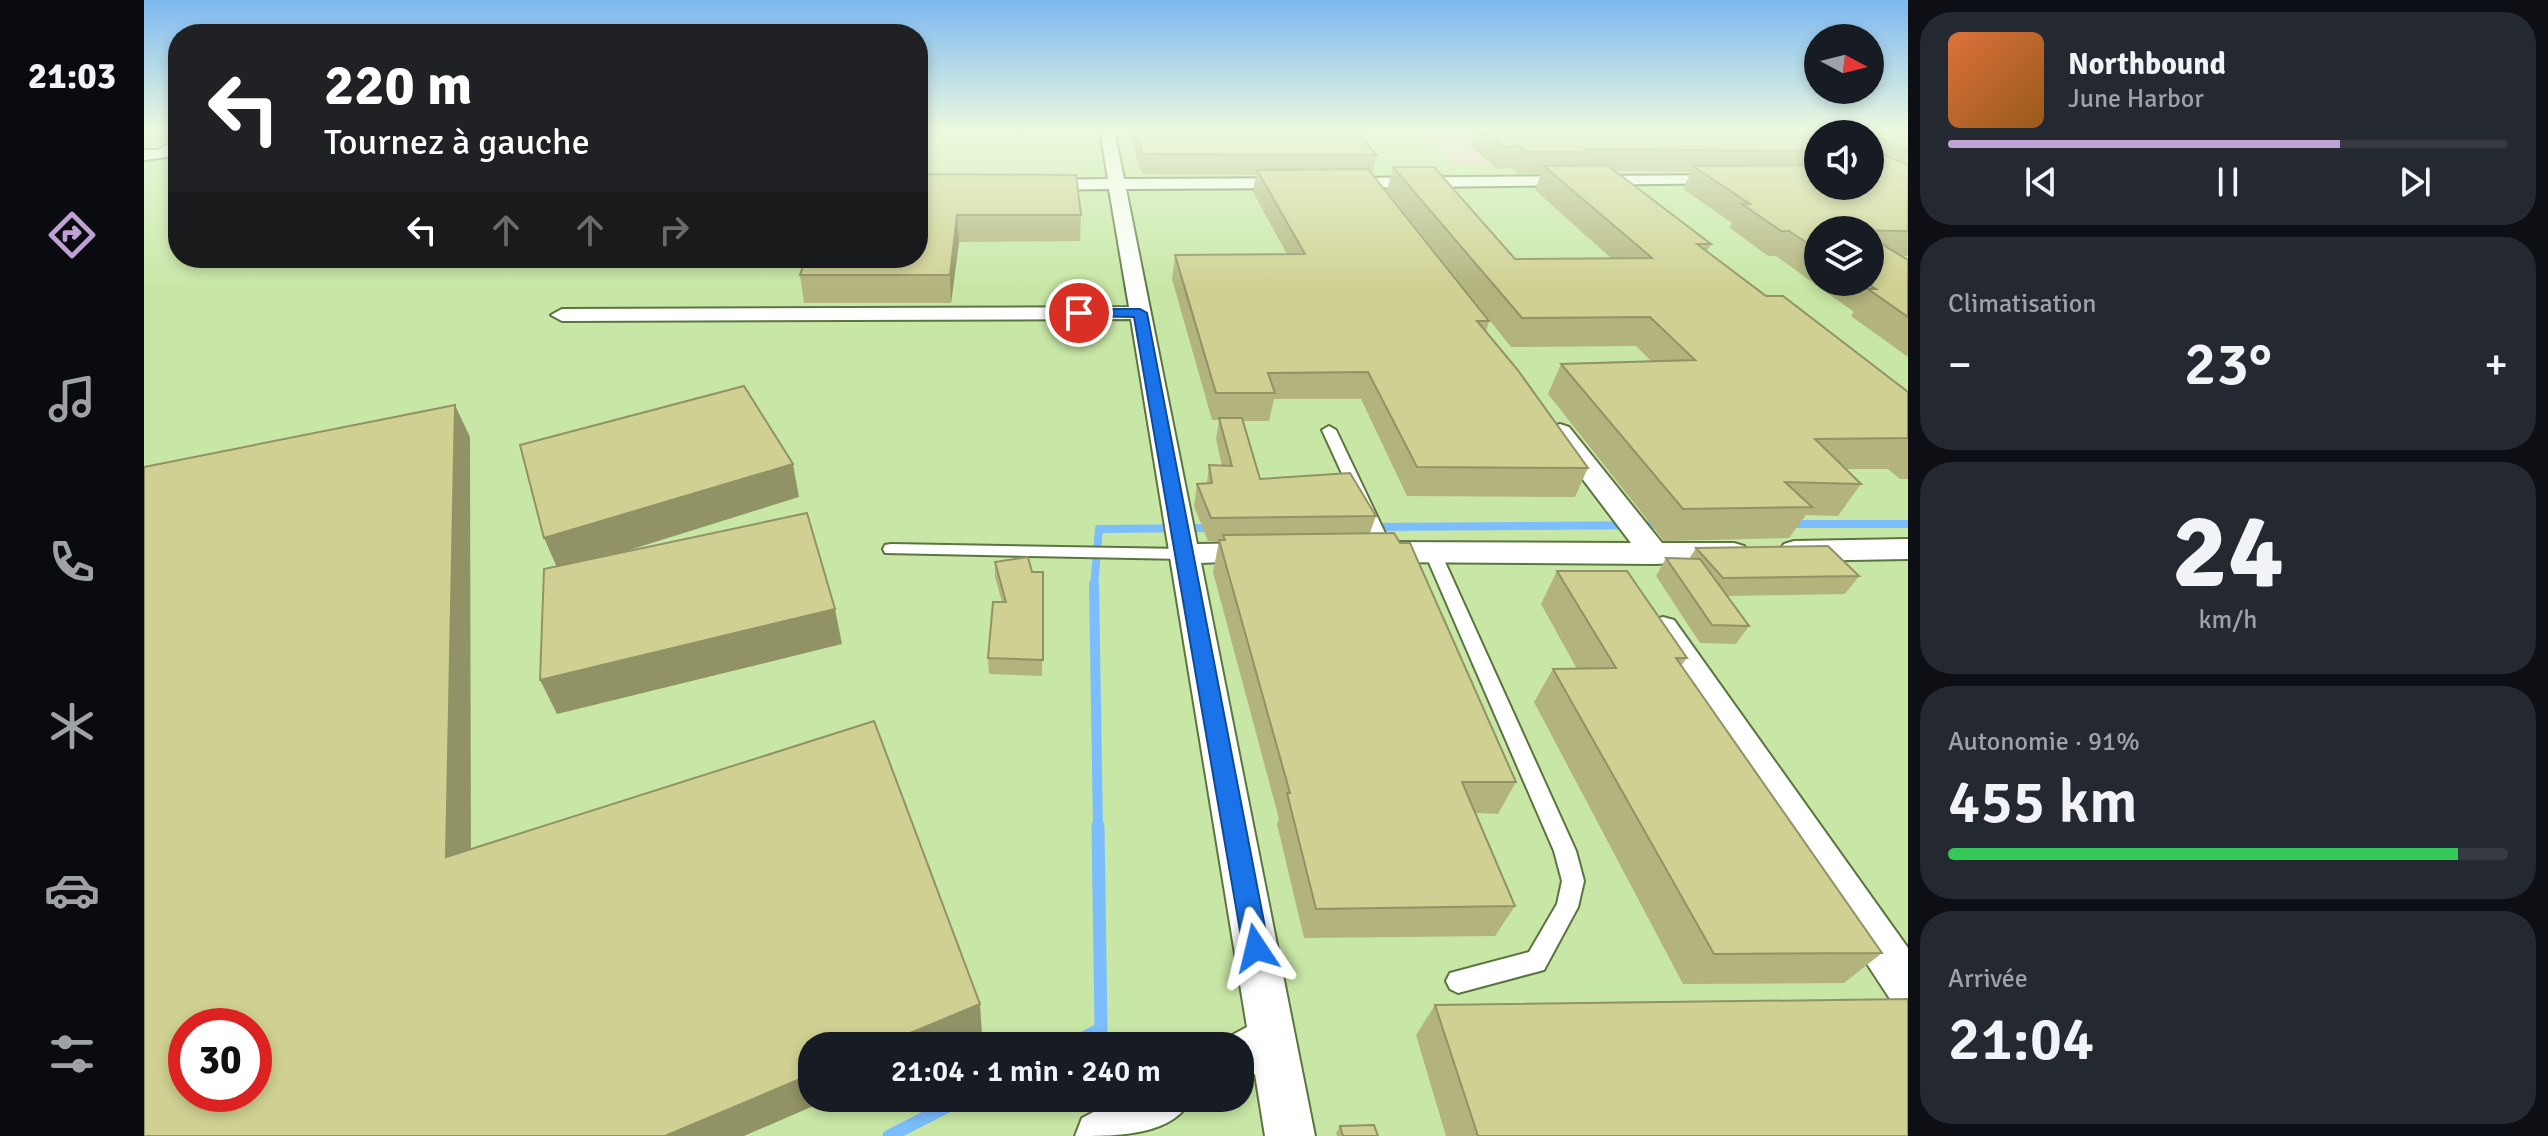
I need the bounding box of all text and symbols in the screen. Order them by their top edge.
north arrow [1804,24,1884,104]
map controls [1804,24,1884,296]
text: Northbound [2068,46,2226,83]
text: 220 m [324,51,472,120]
text: 21:03 [28,54,116,99]
icon: left [192,56,296,160]
text: June Harbor [2068,83,2204,115]
text: Tournez à gauche [324,120,590,165]
button: sound [1804,120,1884,200]
icon: previous [2019,160,2063,204]
icon: pause [2206,160,2250,204]
icon: next [2393,160,2437,204]
icon: directions [44,207,100,263]
icon: left [400,208,444,252]
icon: ahead [484,208,528,252]
icon: ahead [568,208,612,252]
icon: right [652,208,696,252]
button: layers [1804,216,1884,296]
pin [1045,279,1113,347]
text: Climatisation [1948,288,2097,320]
icon: arrive [1057,291,1101,335]
text: 23° [2184,328,2272,402]
text: − [1948,338,1972,392]
text: + [2484,338,2508,392]
icon: music [44,371,100,427]
text: 24 [2172,488,2284,616]
icon: phone [44,534,100,590]
text: km/h [2199,604,2257,636]
icon: climate [44,698,100,754]
text: Autonomie · 91% [1948,726,2140,758]
text: 455 km [1948,766,2137,840]
icon: car [44,862,100,918]
position arrow [1214,906,1298,990]
text: Arrivée [1948,963,2028,995]
text: 21:04 [1948,1003,2095,1077]
speed limit sign: 30 [168,1008,272,1112]
icon: filters [44,1026,100,1082]
text: 21:04 · 1 min · 240 m [891,1053,1161,1090]

